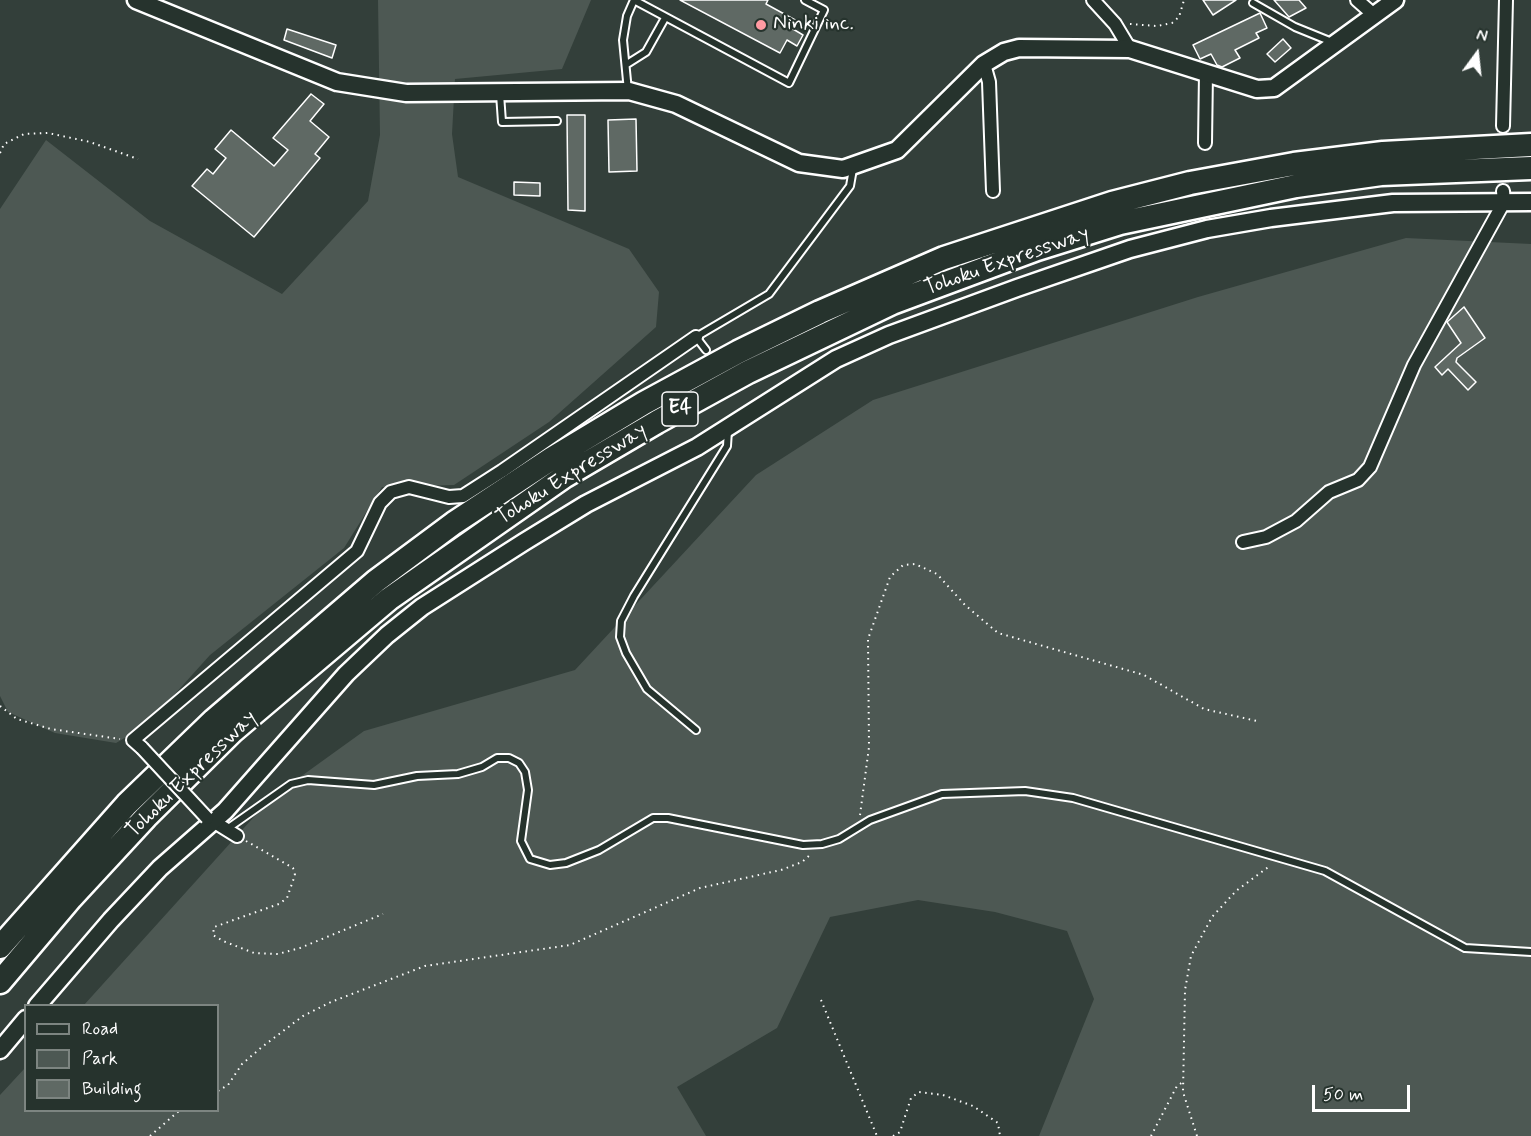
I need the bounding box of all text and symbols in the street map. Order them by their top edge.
place label: Ninki inc. [773,12,854,38]
marker: Ninki inc. [754,18,768,32]
north arrow [1447,24,1507,84]
text: N [1474,25,1490,48]
street label: Tohoku Expressway [921,222,1093,302]
road number: E4 [662,392,698,426]
street label: Tohoku Expressway [492,419,652,531]
street label: Tohoku Expressway [121,706,263,844]
legend [24,1004,219,1112]
text: Road [82,1017,118,1041]
text: Park [82,1047,118,1071]
scale bar [1315,1073,1412,1111]
text: Building [82,1077,142,1101]
text: 50 m [1323,1083,1363,1107]

